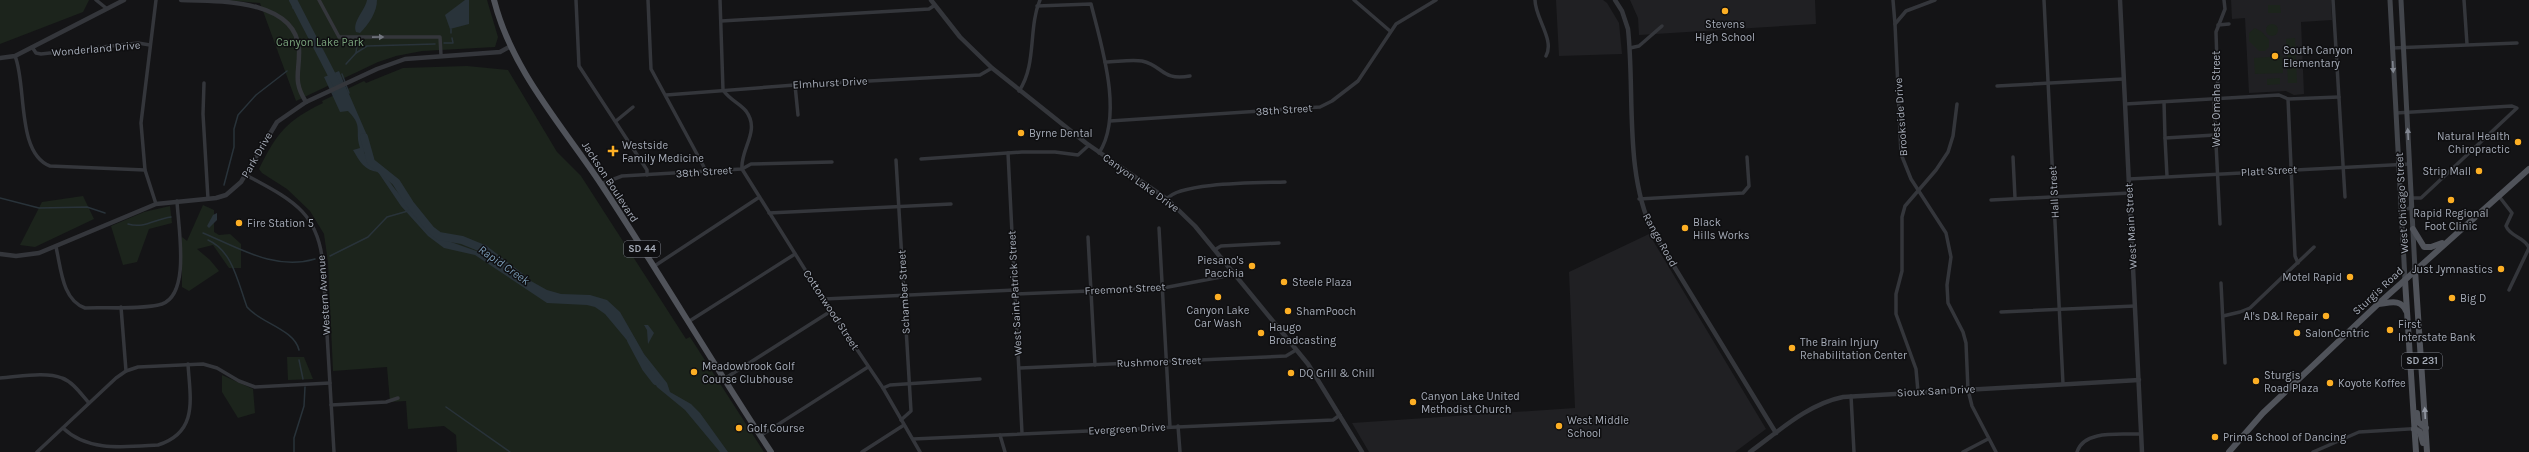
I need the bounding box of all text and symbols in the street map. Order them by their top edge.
marker: Stevens High School [1720,6,1730,16]
place label: Stevens High School [1695,18,1755,44]
one-way arrow [372,34,384,41]
park label: Canyon Lake Park [276,36,364,49]
street label: Wonderland Drive [51,39,141,59]
place label: South Canyon Elementary [2283,44,2353,70]
street label: West Omaha Street [2210,51,2223,147]
marker: South Canyon Elementary [2270,51,2280,61]
one-way arrow [2390,61,2397,73]
street label: Elmhurst Drive [792,75,868,91]
street label: Brookside Drive [1892,77,1910,157]
street label: 38th Street [1255,102,1313,118]
place label: Byrne Dental [1029,127,1093,140]
marker: Byrne Dental [1016,128,1026,138]
one-way arrow [2405,128,2412,140]
street label: Park Drive [239,130,275,180]
place label: Natural Health Chiropractic [2437,130,2510,156]
marker: Natural Health Chiropractic [2513,137,2523,147]
street label: Jackson Boulevard [579,139,641,225]
place label: Westside Family Medicine [622,139,704,165]
marker: Westside Family Medicine [607,145,619,157]
street label: Canyon Lake Drive [1100,151,1182,215]
street label: West Chicago Street [2393,152,2411,254]
street label: Platt Street [2241,163,2297,179]
street label: 38th Street [675,164,733,180]
place label: Strip Mall [2422,165,2471,178]
street label: Hall Street [2046,166,2062,218]
marker: Strip Mall [2474,166,2484,176]
street label: West Main Street [2122,183,2140,269]
marker: Rapid Regional Foot Clinic [2446,195,2456,205]
place label: Rapid Regional Foot Clinic [2413,207,2489,233]
street label: Range Road [1640,211,1680,269]
place label: Black Hills Works [1693,216,1750,242]
place label: Fire Station 5 [247,217,314,230]
marker: Fire Station 5 [234,218,244,228]
marker: Black Hills Works [1680,223,1690,233]
street label: West Saint Patrick Street [1005,230,1025,356]
road number: SD 44 [624,241,660,257]
water label: Rapid Creek [476,242,533,288]
street label: Schamber Street [895,250,913,334]
street label: Western Avenue [315,254,333,335]
place label: Piesano's Pacchia [1197,254,1244,280]
marker: Piesano's Pacchia [1247,261,1257,271]
place label: Just Jymnastics [2412,263,2493,276]
street label: Sturgis Road [2350,264,2406,318]
marker: Just Jymnastics [2496,264,2506,274]
street label: Cottonwood Street [800,267,862,353]
place label: Motel Rapid [2282,271,2342,284]
marker: Motel Rapid [2345,272,2355,282]
place label: Steele Plaza [1292,276,1352,289]
marker: Steele Plaza [1279,277,1289,287]
street label: Freemont Street [1084,280,1166,298]
marker: Canyon Lake Car Wash [1213,292,1223,302]
place label: Big D [2460,292,2486,305]
marker: Big D [2447,293,2457,303]
place label: Canyon Lake Car Wash [1187,304,1250,330]
place label: ShamPooch [1296,305,1356,318]
marker: ShamPooch [1283,306,1293,316]
place label: Al's D&I Repair [2244,310,2318,323]
marker: Al's D&I Repair [2321,311,2331,321]
place label: First Interstate Bank [2398,318,2476,344]
place label: Haugo Broadcasting [1269,321,1337,347]
marker: First Interstate Bank [2385,325,2395,335]
place label: SalonCentric [2305,327,2370,340]
marker: Haugo Broadcasting [1256,328,1266,338]
marker: SalonCentric [2292,328,2302,338]
place label: The Brain Injury Rehabilitation Center [1800,336,1907,362]
marker: The Brain Injury Rehabilitation Center [1787,343,1797,353]
road number: SD 231 [2402,353,2442,369]
street label: Rushmore Street [1117,354,1201,370]
place label: Meadowbrook Golf Course Clubhouse [702,360,795,386]
marker: Meadowbrook Golf Course Clubhouse [689,367,699,377]
place label: DQ Grill & Chill [1299,367,1375,380]
marker: DQ Grill & Chill [1286,368,1296,378]
place label: Sturgis Road Plaza [2264,369,2318,395]
marker: Sturgis Road Plaza [2251,376,2261,386]
place label: Koyote Koffee [2338,377,2406,390]
marker: Koyote Koffee [2325,378,2335,388]
street label: Sioux San Drive [1896,382,1976,400]
place label: Canyon Lake United Methodist Church [1421,390,1520,416]
marker: Canyon Lake United Methodist Church [1408,397,1418,407]
one-way arrow [2422,406,2428,419]
place label: West Middle School [1567,414,1629,440]
street label: Evergreen Drive [1088,420,1166,438]
marker: West Middle School [1554,421,1564,431]
place label: Golf Course [747,422,805,435]
marker: Golf Course [734,423,744,433]
place label: Prima School of Dancing [2223,431,2347,444]
marker: Prima School of Dancing [2210,432,2220,442]

